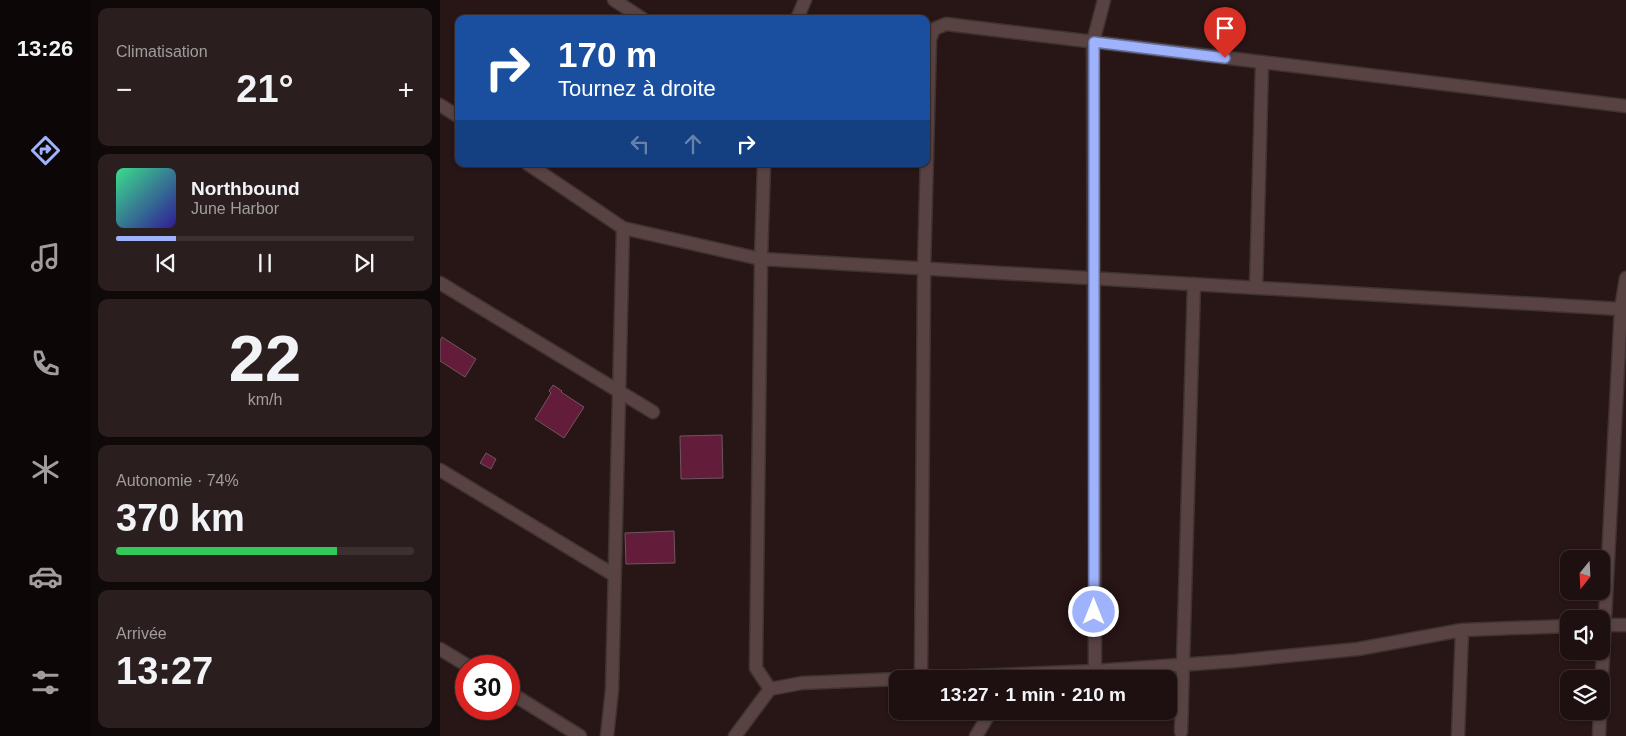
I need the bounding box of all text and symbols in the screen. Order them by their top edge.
pin [1204,7,1246,58]
icon: arrive [1211,14,1239,42]
icon: right [475,35,540,100]
text: 170 m [558,35,657,74]
text: 13:26 [17,36,73,61]
text: Climatisation [116,43,208,60]
text: 21° [236,68,294,110]
text: − [116,74,132,105]
text: + [398,74,414,105]
text: Tournez à droite [558,76,716,101]
icon: left [626,130,654,158]
icon: ahead [679,130,707,158]
icon: right [732,130,760,158]
icon: directions [28,133,63,168]
text: Northbound [191,178,300,199]
text: June Harbor [191,200,279,217]
icon: music [28,240,63,275]
icon: previous [152,249,180,277]
icon: pause [251,249,279,277]
icon: next [350,249,378,277]
text: 22 [229,322,301,395]
icon: phone [28,346,63,381]
text: km/h [248,391,282,408]
icon: climate [28,452,63,487]
text: Autonomie · 74% [116,472,239,489]
text: 370 km [116,497,245,539]
north arrow [1560,550,1610,600]
map controls [1560,550,1610,720]
icon: car [28,559,63,594]
position arrow [1067,585,1119,637]
button: sound [1560,610,1610,660]
text: Arrivée [116,625,167,642]
text: 13:27 [116,650,213,692]
speed limit sign: 30 [455,655,520,720]
icon: filters [28,665,63,700]
button: layers [1560,670,1610,720]
text: 13:27 · 1 min · 210 m [940,684,1126,705]

